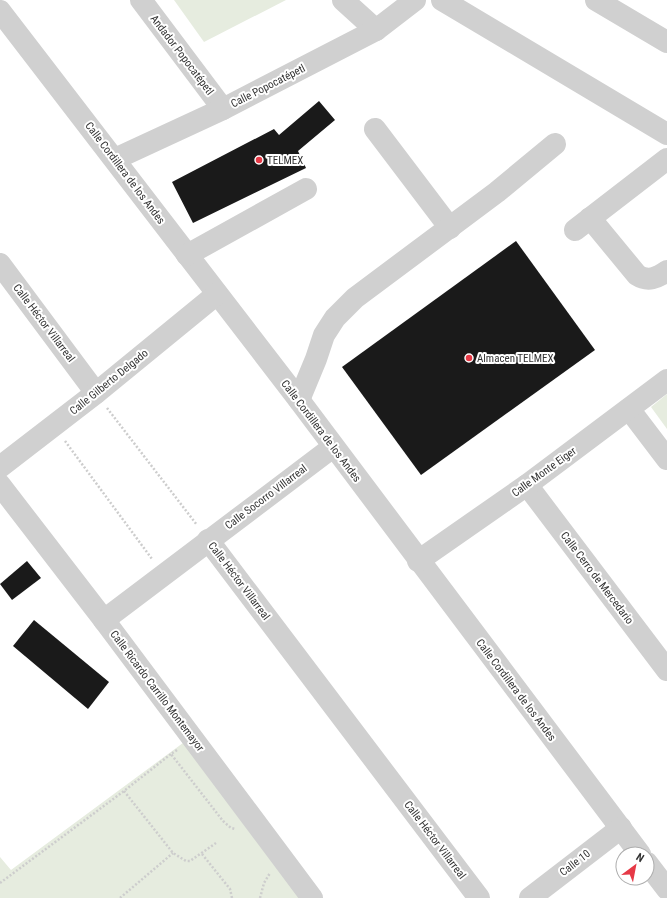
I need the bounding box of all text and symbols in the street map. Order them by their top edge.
street label: Andador Popocatépetl [148,12,216,98]
street label: Calle Popocatépetl [229,62,307,110]
street label: Calle Cordillera de los Andes [82,119,168,227]
place label: TELMEX [267,154,303,167]
marker: TELMEX [254,155,264,165]
street label: Calle Héctor Villarreal [10,281,78,365]
street label: Calle Gilberto Delgado [67,346,151,418]
place label: Almacen TELMEX [477,352,554,365]
marker: Almacen TELMEX [464,353,474,363]
street label: Calle Cordillera de los Andes [278,377,364,485]
street label: Calle Monte Eiger [509,444,579,500]
street label: Calle Socorro Villarreal [222,462,310,532]
street label: Calle Cerro de Mercedario [558,529,636,627]
street label: Calle Héctor Villarreal [205,539,273,623]
street label: Calle Ricardo Carrillo Montemayor [107,628,207,755]
street label: Calle Cordillera de los Andes [473,636,559,744]
street label: Calle Héctor Villarreal [401,798,469,882]
north arrow [615,846,655,886]
street label: Calle 10 [557,847,593,879]
text: N [634,851,647,865]

